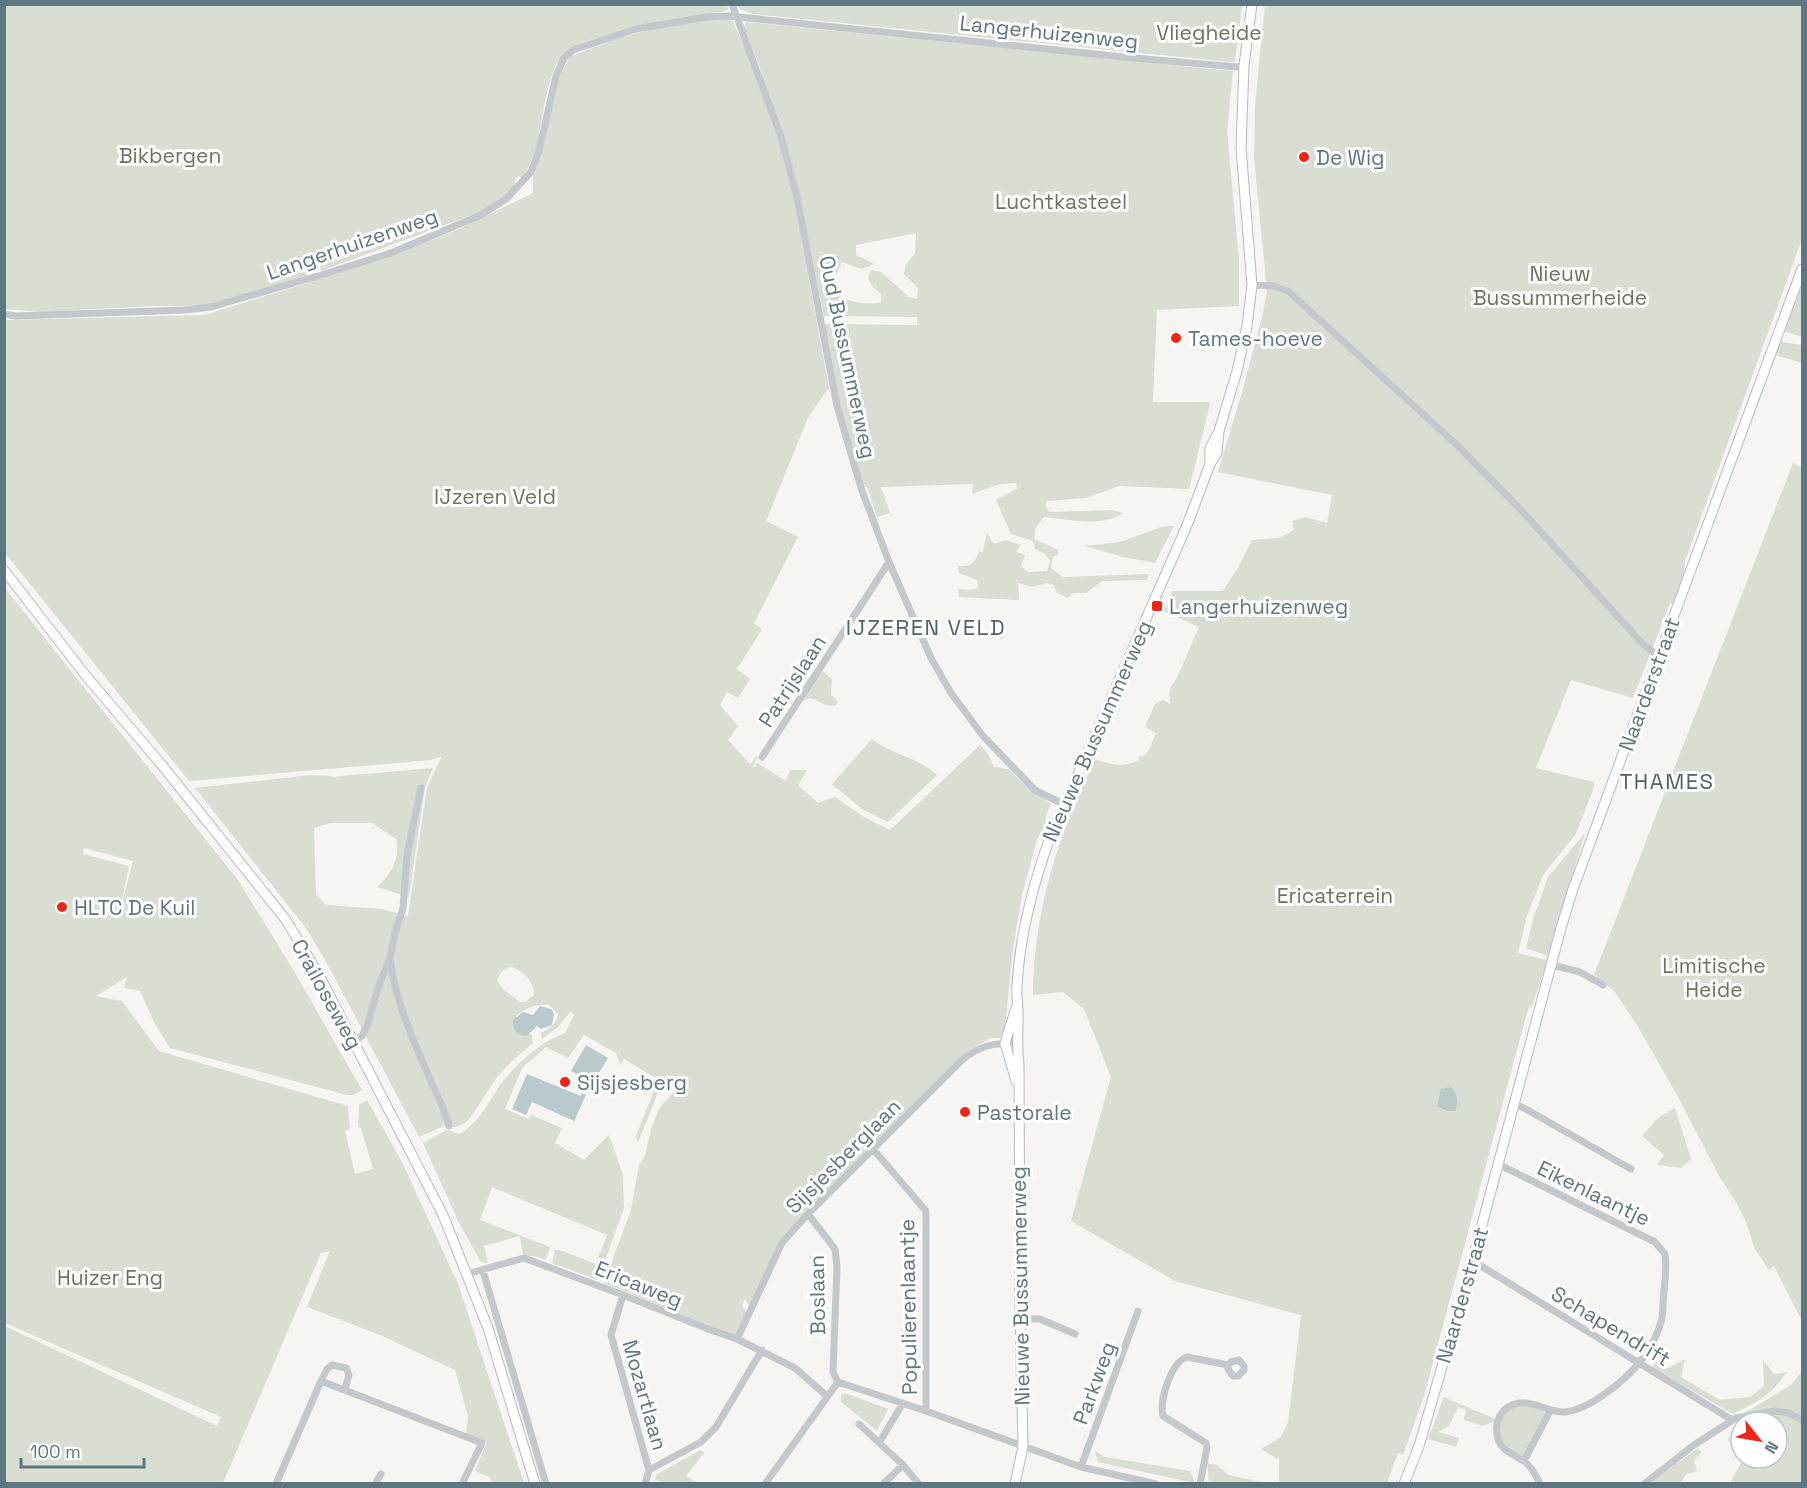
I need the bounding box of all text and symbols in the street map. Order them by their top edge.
street label: Langerhuizenweg [958,9,1140,55]
park label: Vliegheide [1156,19,1262,46]
park label: Bikbergen [119,142,221,169]
place label: De Wig [1316,144,1385,171]
marker: De Wig [1297,150,1311,164]
park label: Luchtkasteel [995,188,1127,215]
street label: Langerhuizenweg [263,202,441,286]
street label: Oud Bussummerweg [813,253,883,461]
park label: Nieuw Bussummerheide [1473,260,1647,311]
place label: Tames-hoeve [1188,325,1323,352]
marker: Tames-hoeve [1169,331,1183,345]
park label: IJzeren Veld [434,483,556,510]
place label: Langerhuizenweg [1169,593,1348,620]
marker: Langerhuizenweg [1150,599,1164,613]
district label: IJZEREN VELD [846,613,1006,641]
street label: Naarderstraat [1612,613,1686,755]
street label: Nieuwe Bussummerweg [1036,616,1158,846]
street label: Patrijslaan [752,630,832,732]
district label: THAMES [1619,767,1715,795]
park label: Ericaterrein [1277,882,1393,909]
place label: HLTC De Kuil [74,894,195,921]
marker: HLTC De Kuil [55,900,69,914]
street label: Crailoseweg [286,934,368,1054]
park label: Limitische Heide [1662,952,1766,1003]
place label: Sijsjesberg [577,1069,687,1096]
marker: Sijsjesberg [558,1075,572,1089]
street label: Sijsjesberglaan [780,1093,906,1219]
place label: Pastorale [977,1099,1072,1126]
marker: Pastorale [958,1105,972,1119]
street label: Eikenlaantje [1533,1154,1655,1232]
street label: Nieuwe Bussummerweg [1004,1166,1036,1406]
street label: Populierenlaantje [893,1219,923,1395]
street label: Naarderstraat [1430,1224,1494,1366]
street label: Ericaweg [591,1254,687,1314]
street label: Boslaan [803,1255,831,1335]
park label: Huizer Eng [57,1264,163,1291]
street label: Schapendrift [1546,1280,1676,1372]
street label: Mozartlaan [616,1337,674,1453]
street label: Parkweg [1067,1338,1121,1428]
north arrow [1729,1410,1789,1470]
scale bar [21,1431,144,1469]
text: N [1760,1437,1783,1457]
text: 100 m [30,1440,81,1463]

